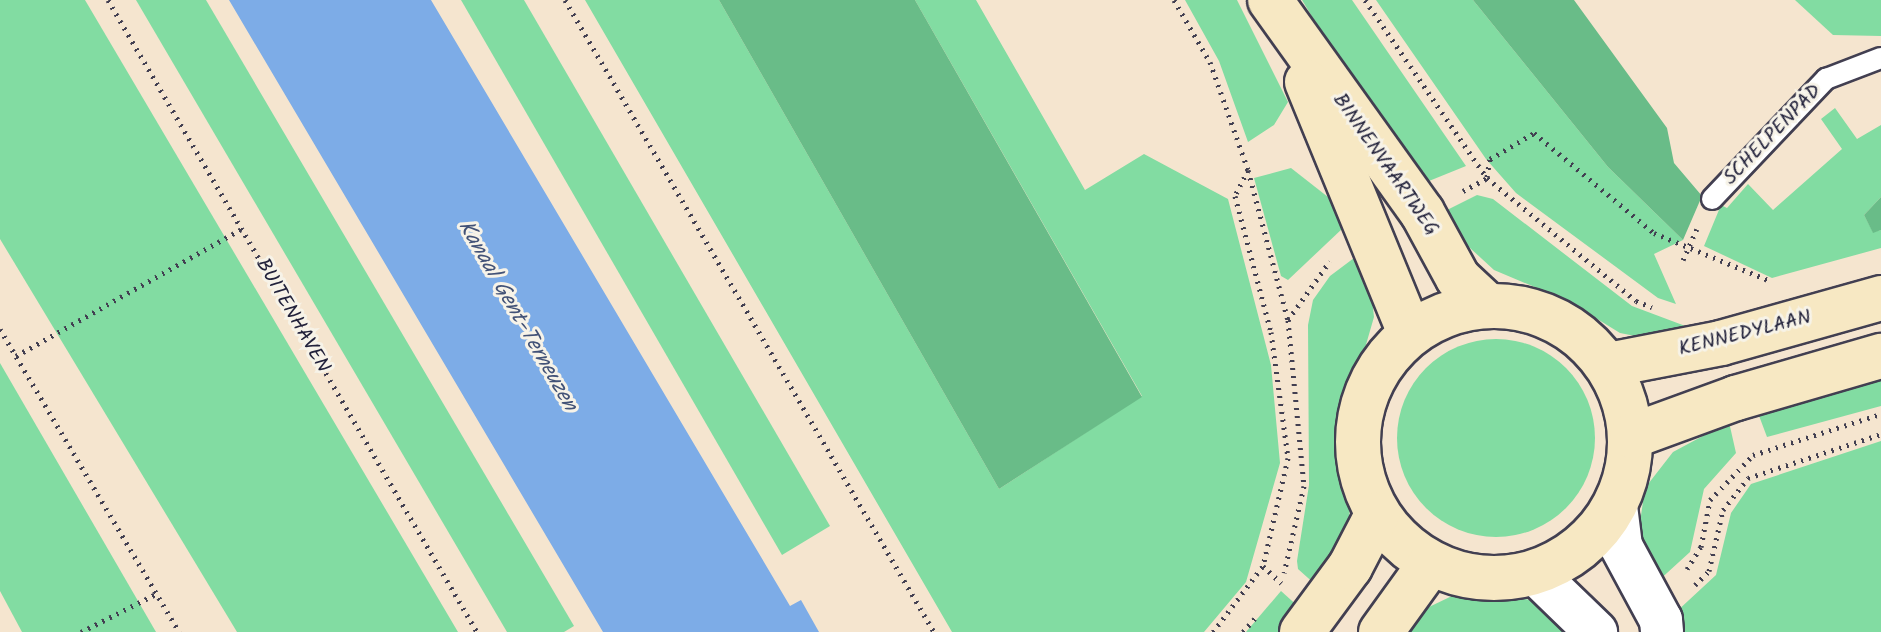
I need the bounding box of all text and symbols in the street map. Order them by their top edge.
street label: SCHELPENPAD [1719,80,1827,190]
street label: BINNENVAARTWEG [1327,89,1443,241]
water label: Kanaal Gent-Terneuzen [452,216,582,416]
street label: BUITENHAVEN [250,254,334,378]
street label: KENNEDYLAAN [1676,306,1814,362]

